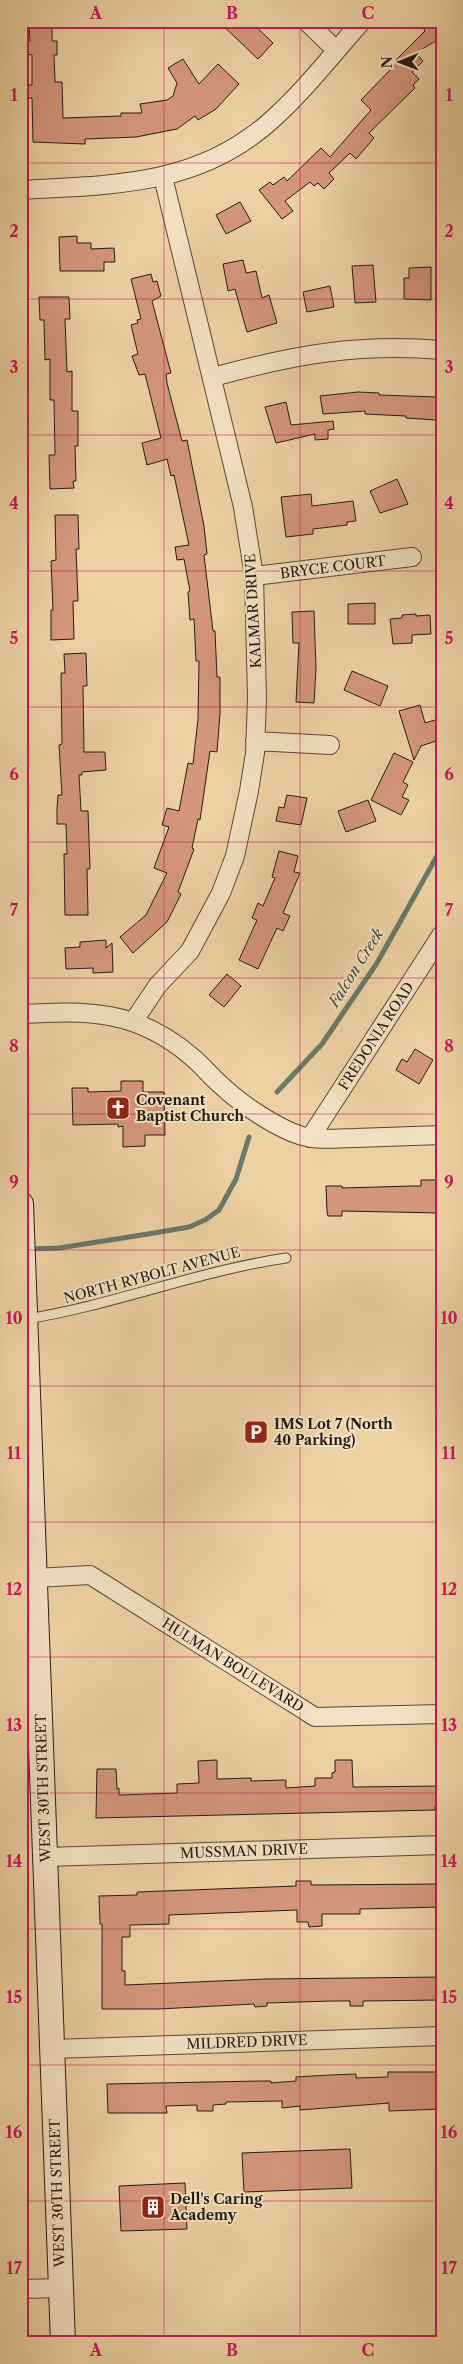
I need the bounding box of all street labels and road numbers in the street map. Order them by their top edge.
street label: BRYCE COURT [279,552,387,582]
street label: KALMAR DRIVE [241,553,265,669]
street label: FREDONIA ROAD [334,979,418,1093]
street label: NORTH RYBOLT AVENUE [62,1243,242,1307]
street label: HULMAN BOULEVARD [159,1614,307,1716]
street label: WEST 30TH STREET [31,1713,55,1864]
street label: MUSSMAN DRIVE [180,1840,308,1862]
street label: MILDRED DRIVE [186,2031,308,2053]
street label: WEST 30TH STREET [45,2118,69,2269]

